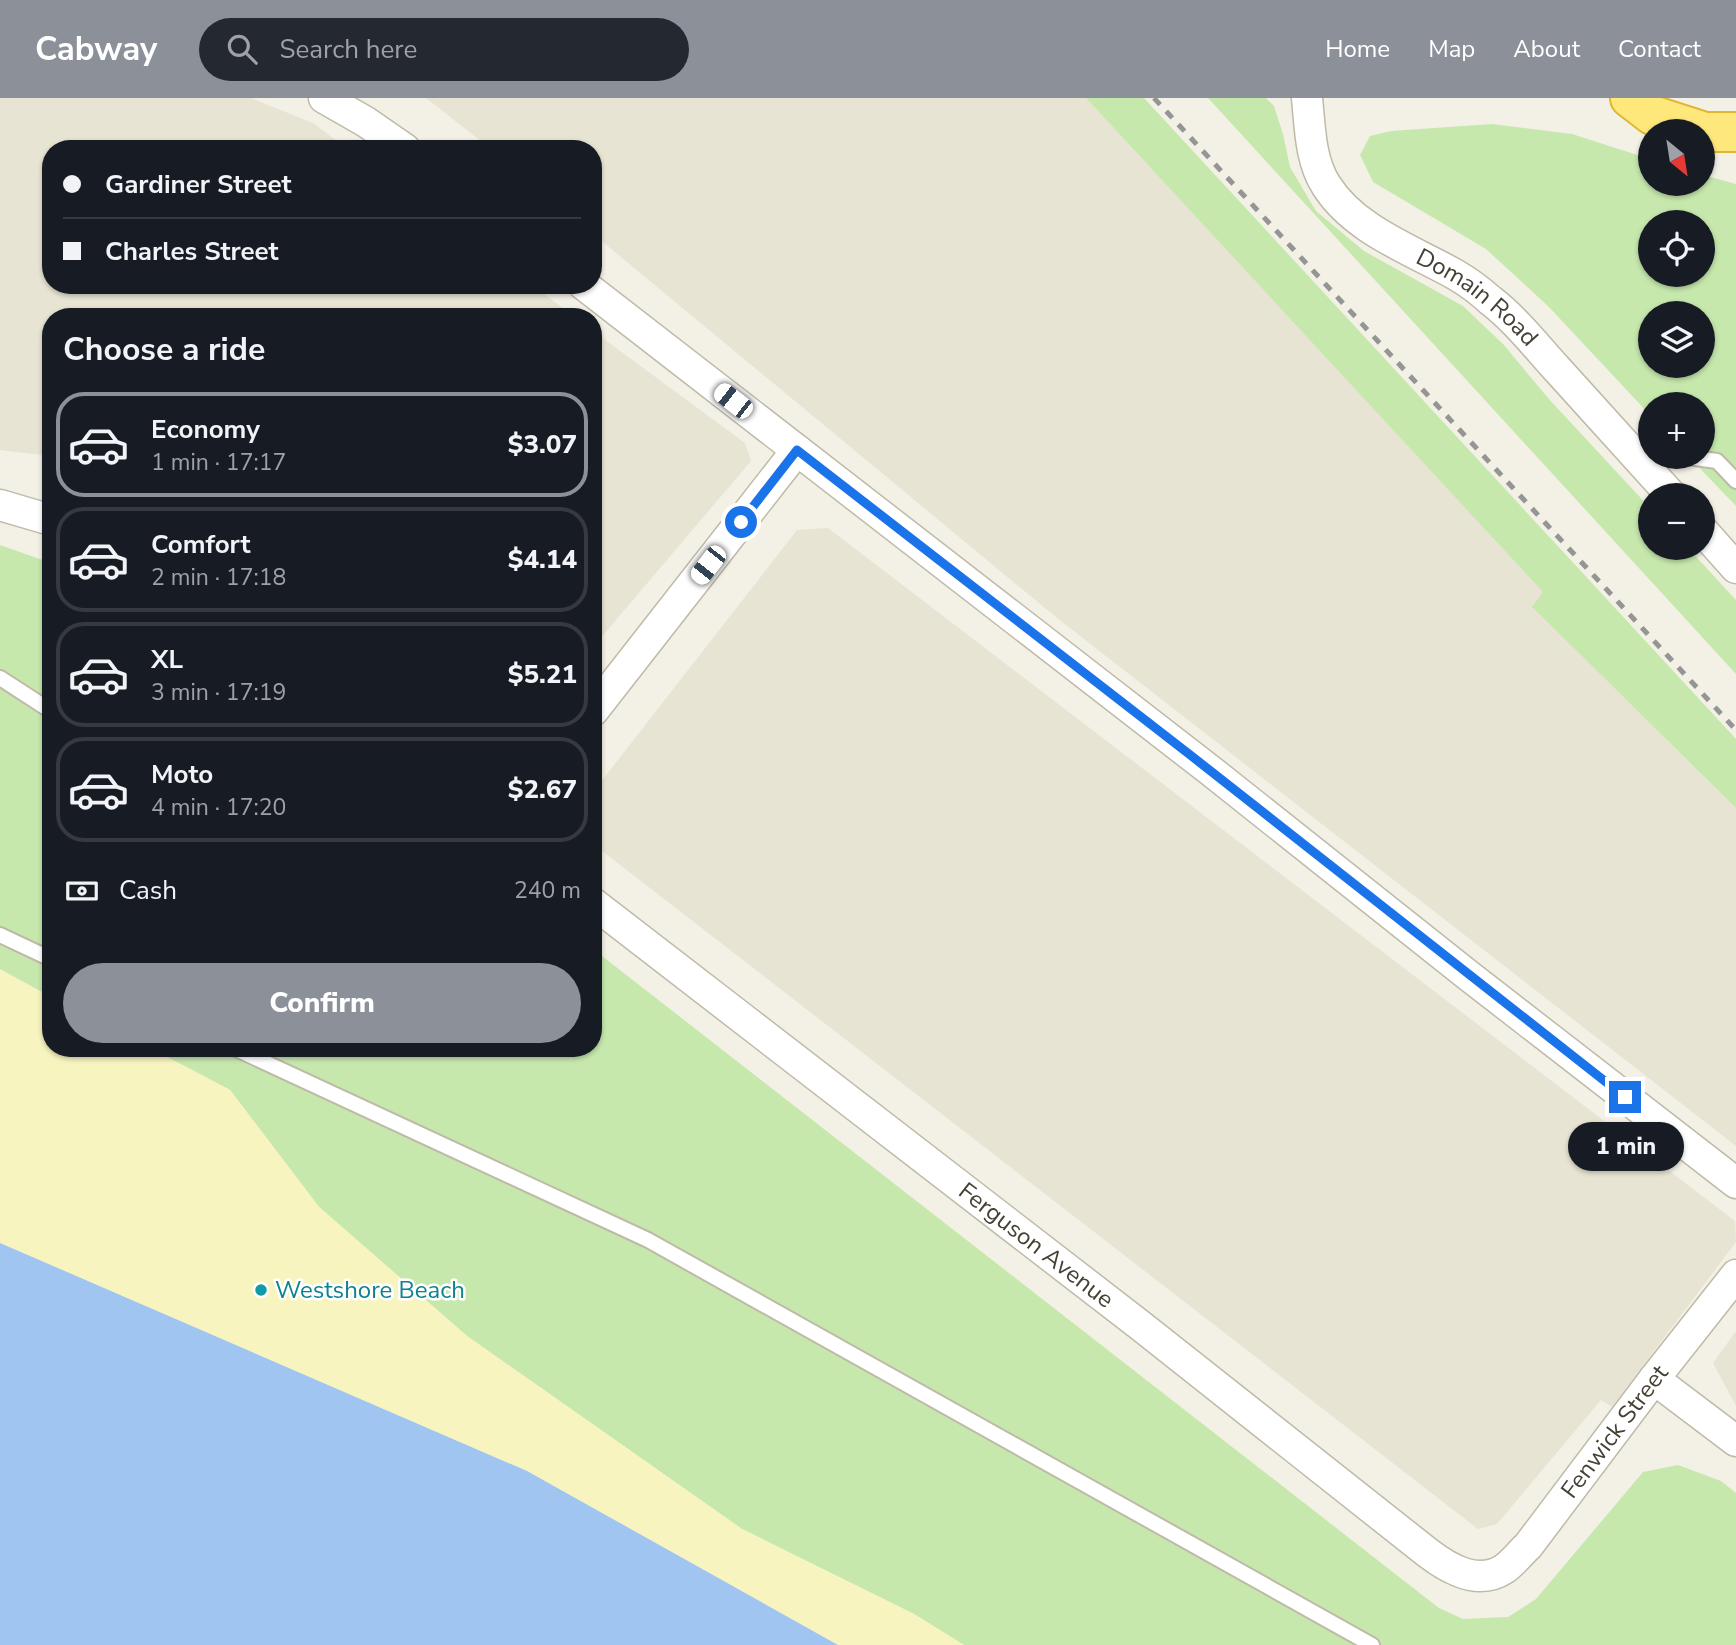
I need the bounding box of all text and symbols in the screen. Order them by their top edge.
search box [199,18,689,81]
text: Cabway [35,27,157,72]
icon: search [223,30,261,68]
text: Search here [279,32,417,67]
text: Home [1325,33,1390,65]
text: Map [1428,33,1475,65]
text: About [1513,33,1580,65]
text: Contact [1618,33,1701,65]
north arrow [1638,119,1715,196]
map controls [1638,119,1715,560]
text: Gardiner Street [105,167,291,202]
button: locate [1638,210,1715,287]
text: Charles Street [105,234,279,269]
street label: Domain Road [1411,241,1545,353]
button: layers [1638,301,1715,378]
text: Choose a ride [63,328,265,371]
car [710,380,757,422]
button: + [1638,392,1715,469]
text: Economy [151,412,260,447]
icon: car [67,413,130,476]
text: $3.07 [508,427,577,462]
text: 1 min · 17:17 [151,447,286,478]
button: − [1638,483,1715,560]
route start [725,506,757,538]
text: Comfort [151,527,251,562]
icon: car [67,528,130,591]
text: $4.14 [508,542,577,577]
car [687,542,730,588]
text: 2 min · 17:18 [151,562,286,593]
text: XL [151,642,183,677]
icon: car [67,643,130,706]
text: $5.21 [508,657,577,692]
text: 3 min · 17:19 [151,677,286,708]
text: Moto [151,757,213,792]
icon: car [67,758,130,821]
text: $2.67 [508,772,577,807]
text: 4 min · 17:20 [151,792,286,823]
icon: cash [63,872,101,910]
text: Cash [119,873,177,908]
text: 240 m [514,875,581,906]
button: Confirm [63,963,581,1043]
route end [1609,1081,1641,1113]
callout: 1 min [1567,1122,1683,1170]
text: 1 min [1596,1131,1656,1162]
street label: Ferguson Avenue [952,1175,1120,1315]
place label: Westshore Beach [275,1274,465,1306]
marker: Westshore Beach [253,1282,269,1298]
street label: Fenwick Street [1554,1358,1676,1505]

